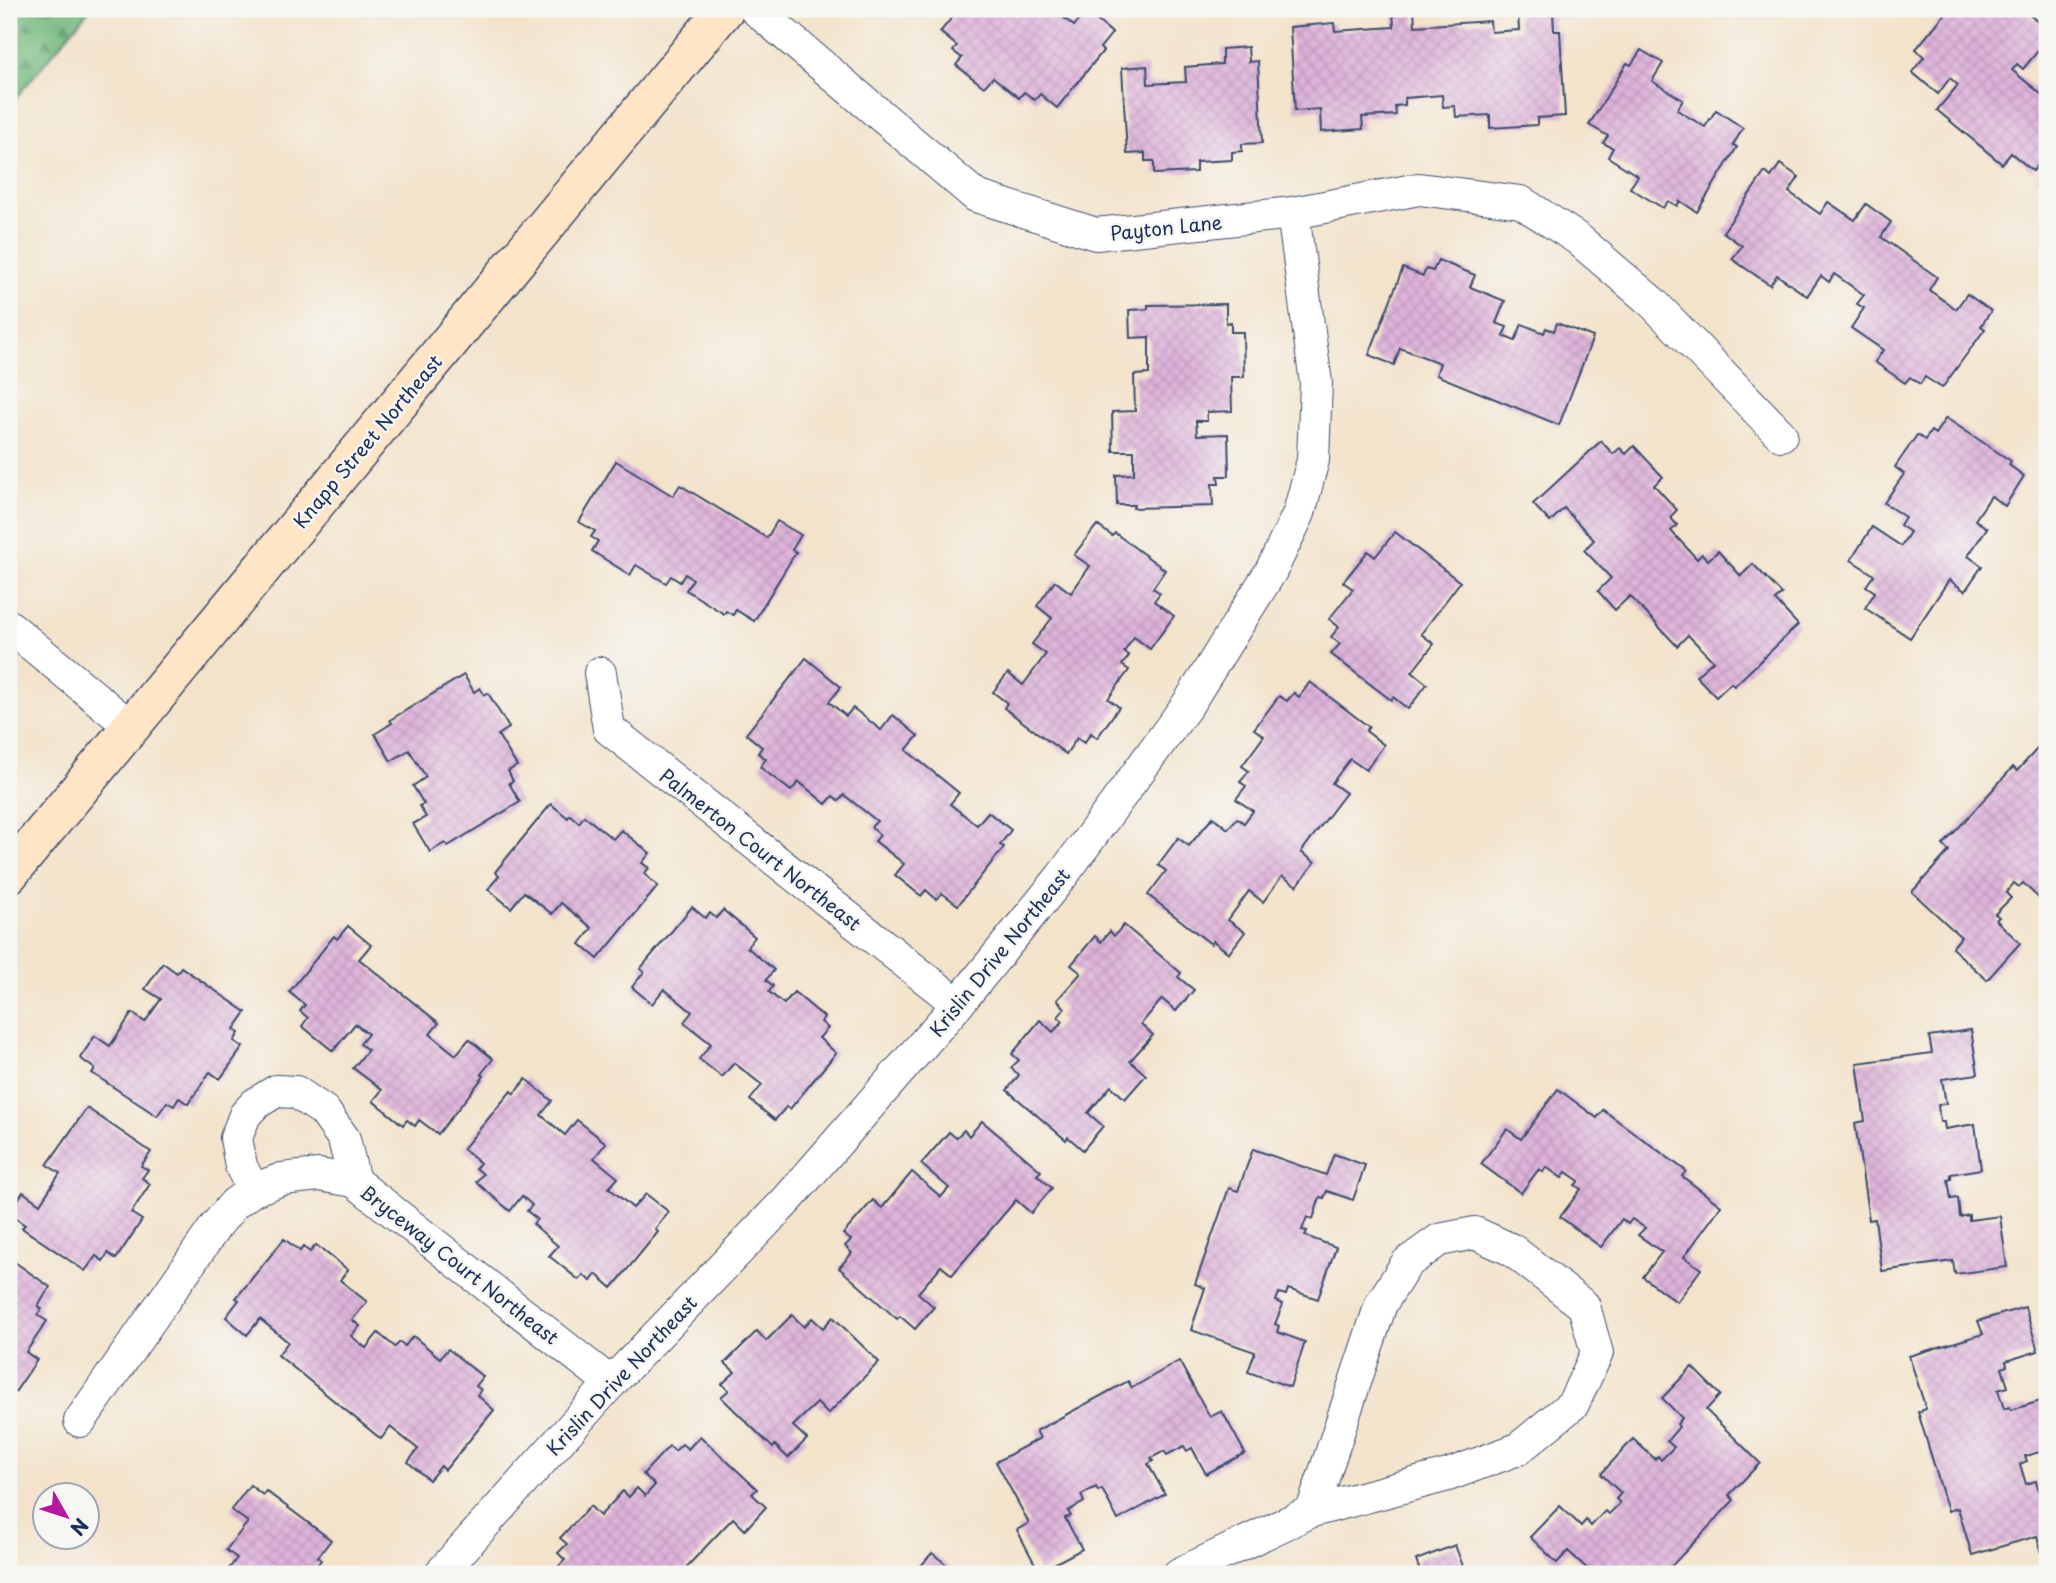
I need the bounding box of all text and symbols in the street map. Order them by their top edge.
street label: Payton Lane [1108,207,1224,247]
street label: Knapp Street Northeast [286,348,448,534]
street label: Palmerton Court Northeast [654,761,868,937]
street label: Krislin Drive Northeast [922,861,1076,1042]
street label: Bryceway Court Northeast [355,1178,565,1351]
street label: Krislin Drive Northeast [539,1288,703,1461]
north arrow [32,1482,102,1552]
text: N [64,1513,96,1542]

